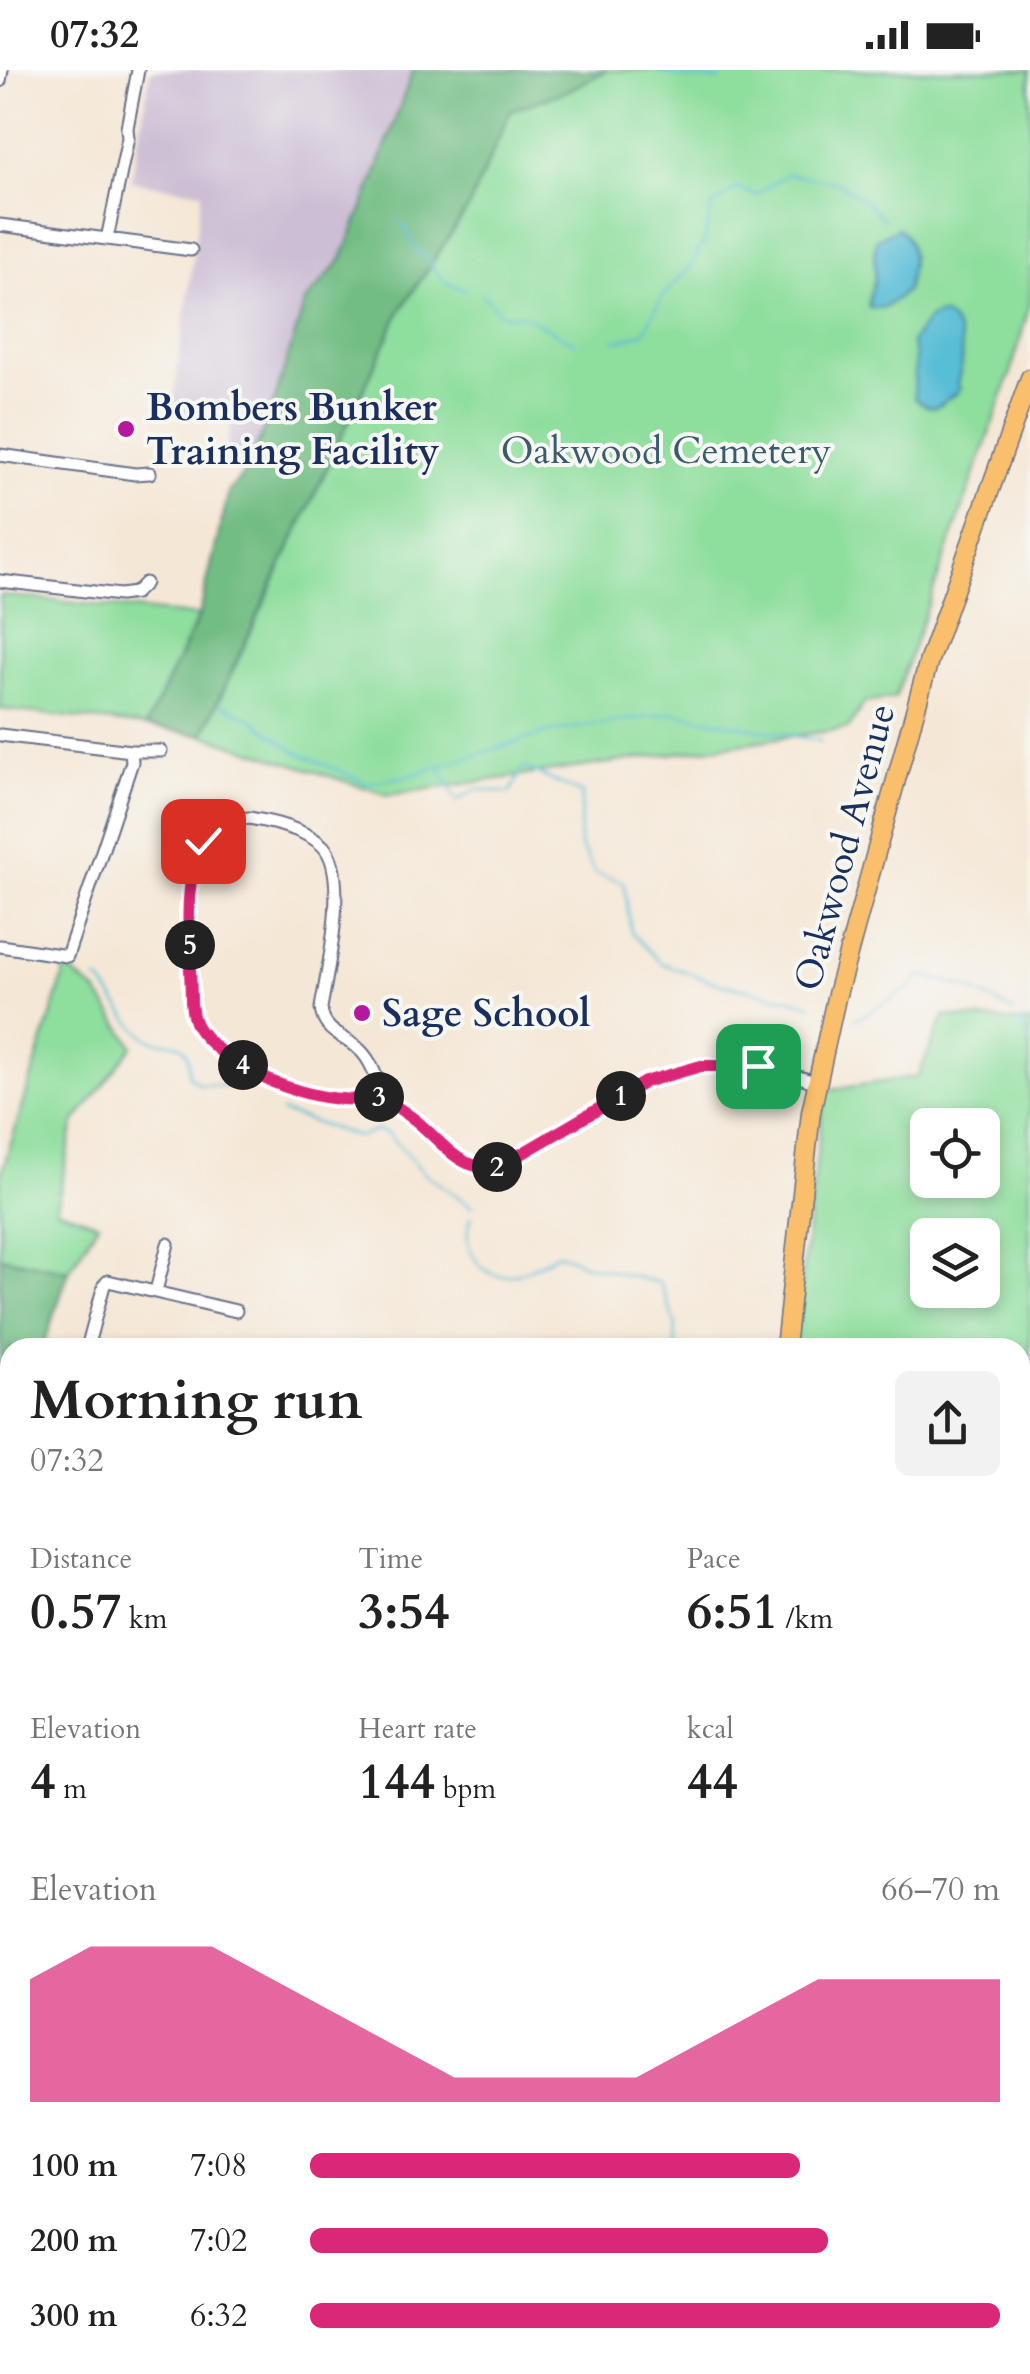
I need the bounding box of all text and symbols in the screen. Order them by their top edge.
text: 07:32 [50,9,139,61]
place label: Bombers Bunker Training Facility [146,382,440,478]
marker: Bombers Bunker Training Facility [115,418,137,440]
park label: Oakwood Cemetery [501,425,831,477]
street label: Oakwood Avenue [782,698,908,996]
pin [161,799,246,884]
icon: check [176,814,231,869]
pin: 5 [165,920,215,970]
text: 5 [183,926,197,964]
place label: Sage School [382,988,590,1040]
marker: Sage School [351,1002,373,1024]
pin [716,1024,801,1109]
icon: arrive [731,1039,786,1094]
pin: 4 [218,1040,268,1090]
text: 4 [236,1046,250,1084]
pin: 1 [596,1071,646,1121]
pin: 3 [354,1072,404,1122]
text: 1 [614,1077,628,1115]
text: 3 [372,1078,386,1116]
map controls [910,1108,1000,1308]
button: locate [910,1108,1000,1198]
pin: 2 [472,1142,522,1192]
text: 2 [490,1148,504,1186]
button: layers [910,1218,1000,1308]
text: Morning run [30,1364,363,1438]
button: share [895,1371,1000,1476]
text: 07:32 [30,1439,104,1483]
text: Distance [30,1540,132,1578]
text: Time [358,1540,423,1578]
text: Pace [687,1540,741,1578]
text: 0.57 [30,1578,121,1646]
text: 3:54 [358,1578,450,1646]
text: 6:51 [687,1578,778,1646]
text: km [121,1600,168,1638]
text: /km [778,1600,833,1638]
text: Elevation [30,1710,141,1748]
text: Heart rate [358,1710,477,1748]
text: kcal [687,1710,734,1748]
text: 4 [30,1748,56,1816]
text: 144 [358,1748,435,1816]
text: 44 [687,1748,738,1816]
text: m [56,1770,87,1808]
text: bpm [435,1770,496,1808]
text: Elevation [30,1868,157,1912]
text: 66–70 m [881,1868,1000,1912]
text: 100 m [30,2144,117,2188]
text: 7:08 [190,2144,247,2188]
text: 200 m [30,2219,117,2263]
text: 7:02 [190,2219,247,2263]
text: 300 m [30,2294,117,2338]
text: 6:32 [190,2294,247,2338]

